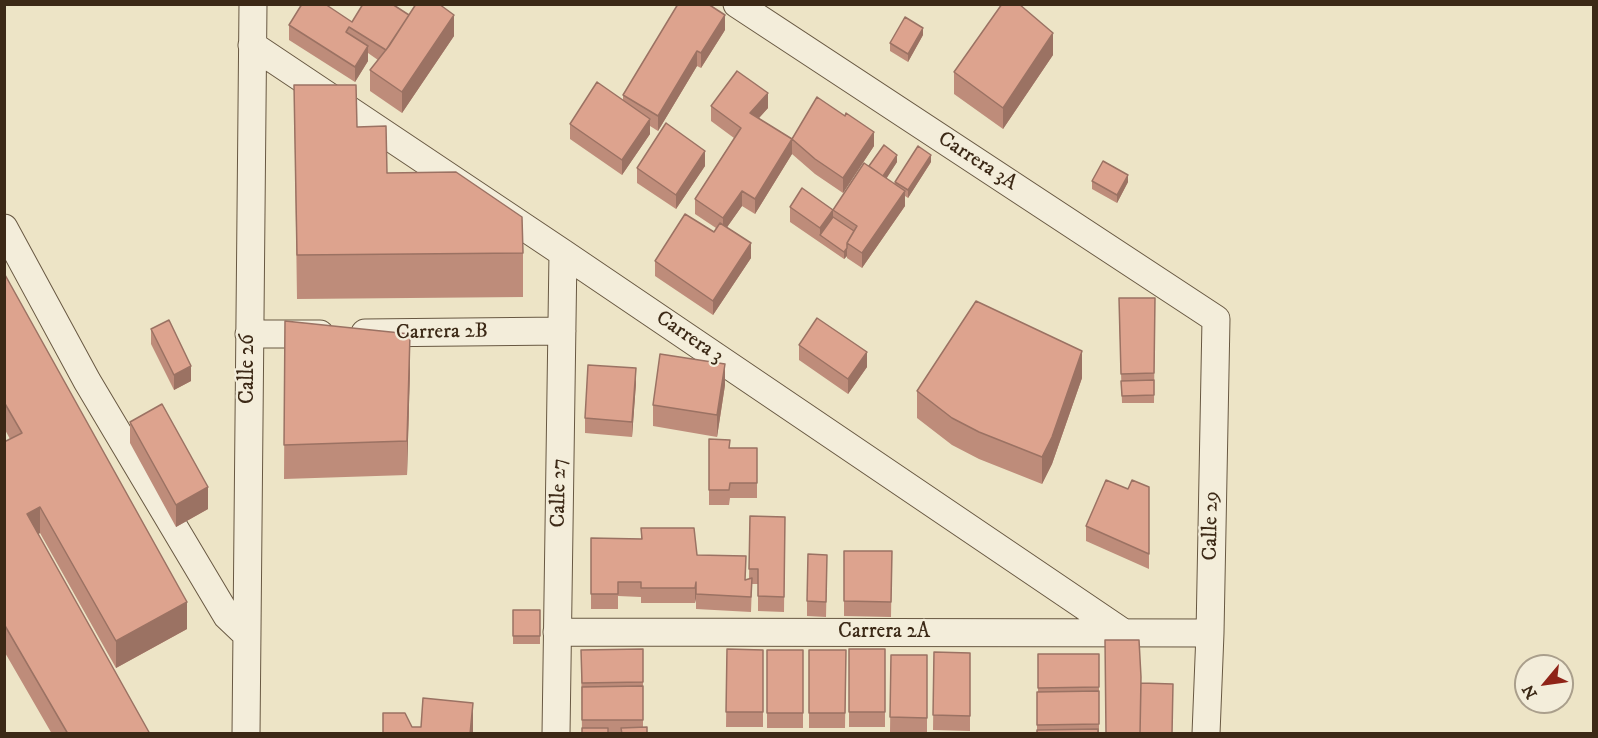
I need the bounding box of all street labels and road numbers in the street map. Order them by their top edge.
street label: Carrera 3A [933,127,1021,197]
street label: Carrera 3 [650,306,728,370]
street label: Carrera 2B [396,320,488,346]
street label: Calle 26 [236,334,262,404]
street label: Calle 27 [547,458,573,528]
street label: Calle 29 [1199,491,1225,561]
street label: Carrera 2A [838,620,930,646]

